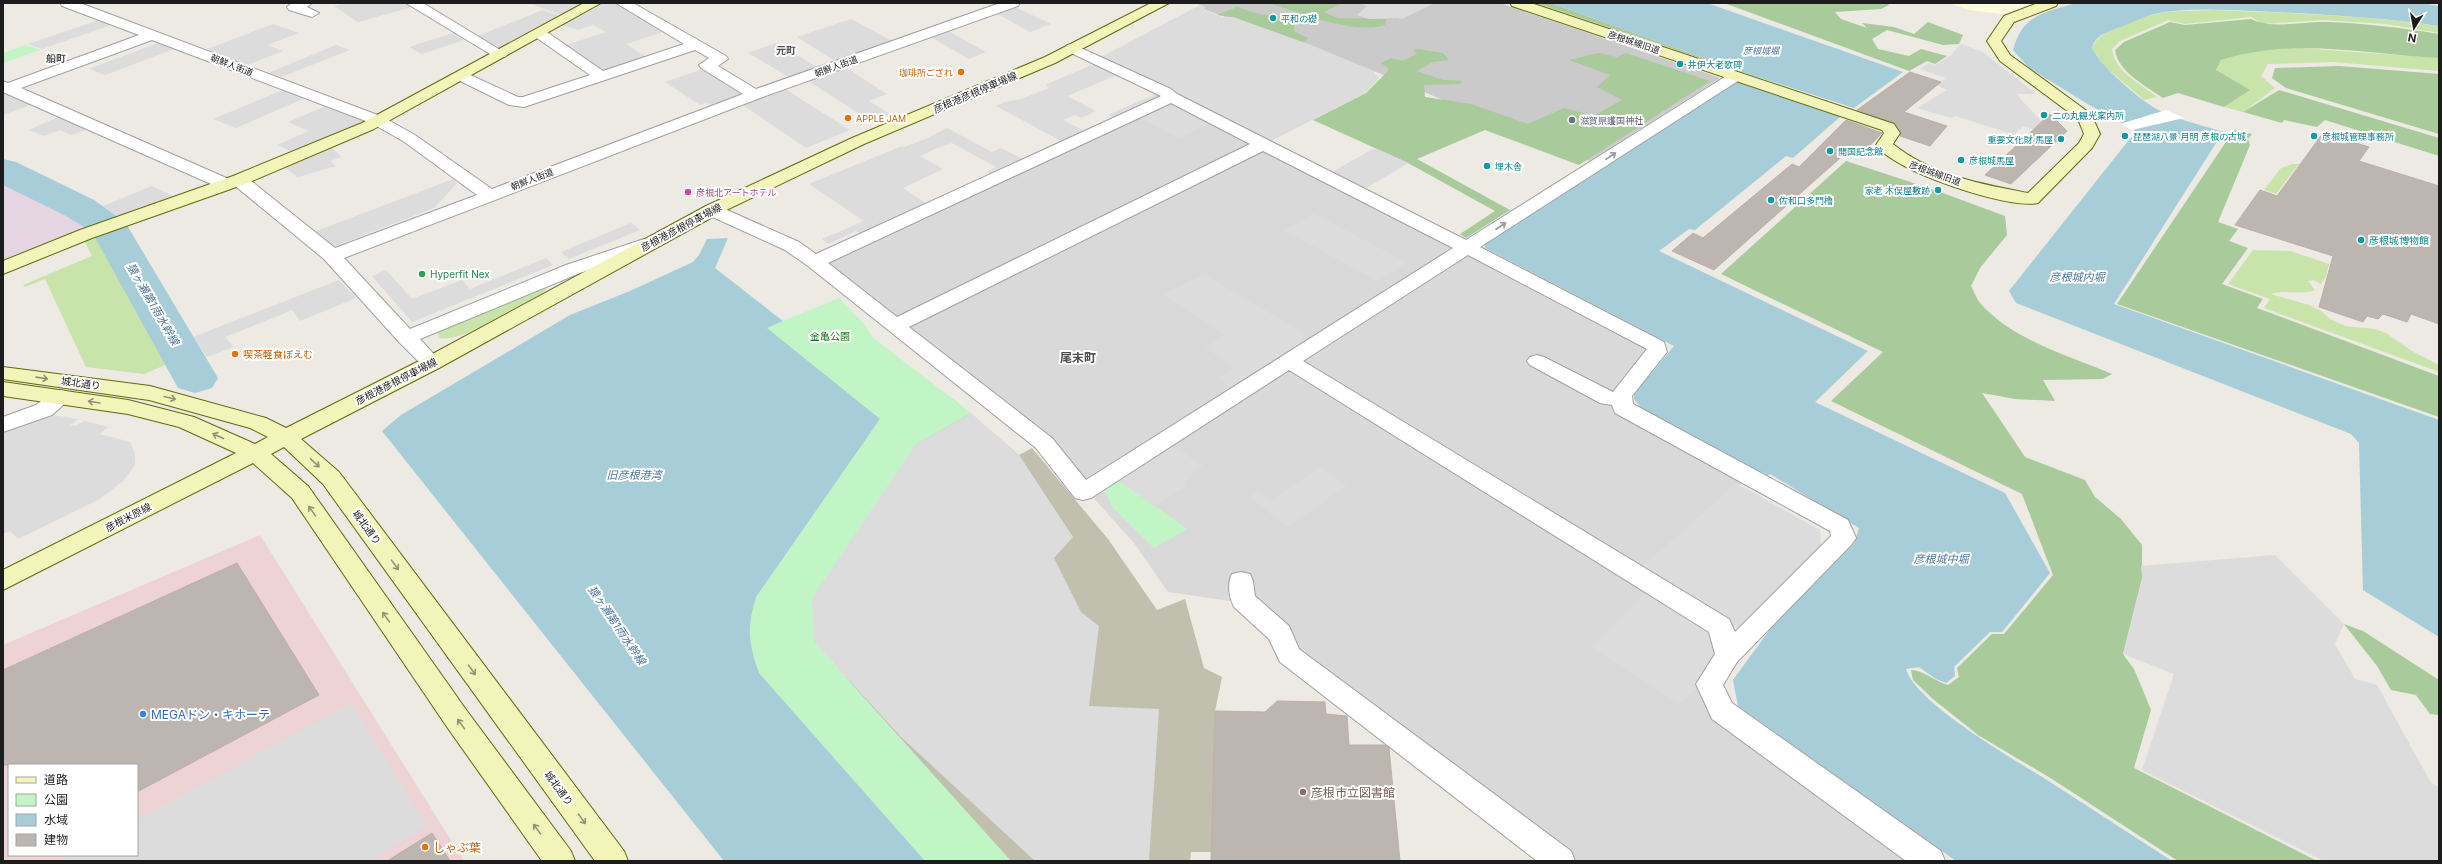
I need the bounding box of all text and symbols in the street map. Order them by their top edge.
north arrow [2394,8,2434,48]
marker: 平和の礎 [1268,13,1278,23]
place label: 平和の礎 [1281,13,1317,24]
street label: 彦根城線旧道 [1607,28,1661,56]
text: N [2407,30,2418,45]
district label: 元町 [776,44,796,56]
water label: 彦根城堀 [1743,45,1781,56]
district label: 船町 [46,52,66,64]
street label: 朝鮮人街道 [209,52,255,78]
street label: 朝鮮人街道 [813,53,859,79]
marker: 井伊大老歌碑 [1675,59,1685,69]
place label: 井伊大老歌碑 [1688,59,1742,70]
place label: 珈琲所ござれ [899,67,953,78]
marker: 珈琲所ござれ [956,67,966,77]
street label: 彦根港彦根停車場線 [931,69,1019,115]
marker: 二の丸観光案内所 [2039,110,2049,120]
place label: 二の丸観光案内所 [2052,110,2124,121]
marker: APPLE JAM [843,113,853,123]
place label: APPLE JAM [856,113,906,124]
marker: 滋賀県護国神社 [1567,115,1577,125]
place label: 滋賀県護国神社 [1580,115,1643,126]
marker: 琵琶湖八景 月明 彦根の古城 [2120,131,2130,141]
place label: 琵琶湖八景 月明 彦根の古城 [2133,131,2246,142]
marker: 彦根城管理事務所 [2309,131,2319,141]
place label: 彦根城管理事務所 [2322,131,2394,142]
place label: 重要文化財 馬屋 [1987,134,2053,145]
marker: 重要文化財 馬屋 [2056,134,2066,144]
marker: 開国記念館 [1825,146,1835,156]
place label: 開国記念館 [1838,146,1883,157]
one-way arrow [1605,152,1616,160]
marker: 彦根城馬屋 [1956,155,1966,165]
place label: 彦根城馬屋 [1969,155,2014,166]
street label: 彦根城線旧道 [1908,159,1962,187]
marker: 埋木舎 [1482,161,1492,171]
place label: 埋木舎 [1495,161,1522,172]
street label: 朝鮮人街道 [509,166,555,192]
place label: 家老 木俣屋敷跡 [1864,185,1930,196]
marker: 家老 木俣屋敷跡 [1933,185,1943,195]
marker: 彦根北アートホテル [683,187,693,197]
place label: 彦根北アートホテル [696,187,776,198]
marker: 佐和口多門櫓 [1766,195,1776,205]
place label: 佐和口多門櫓 [1778,195,1833,206]
street label: 彦根港彦根停車場線 [638,201,724,253]
one-way arrow [1495,221,1507,229]
place label: 彦根城博物館 [2369,234,2429,246]
marker: 彦根城博物館 [2356,235,2366,245]
water label: 猿ヶ瀬第1雨水幹線 [124,260,183,349]
place label: Hyperfit Nex [430,268,490,280]
marker: Hyperfit Nex [417,269,427,279]
water label: 彦根城内堀 [2050,270,2106,284]
park label: 金亀公園 [810,330,850,342]
place label: 喫茶軽食ぽえむ [243,348,313,360]
marker: 喫茶軽食ぽえむ [230,349,240,359]
district label: 尾末町 [1060,350,1096,365]
street label: 彦根港彦根停車場線 [353,355,439,407]
one-way arrow [35,374,48,382]
street label: 城北通り [60,374,102,392]
one-way arrow [163,395,176,402]
one-way arrow [87,398,100,406]
one-way arrow [213,432,225,439]
one-way arrow [310,458,320,468]
water label: 旧彦根港湾 [607,468,663,482]
street label: 彦根米原線 [103,500,153,534]
one-way arrow [308,505,316,516]
street label: 城北通り [350,507,384,547]
water label: 彦根城中堀 [1914,552,1970,566]
one-way arrow [391,559,399,570]
water label: 猿ヶ瀬第1雨水幹線 [585,583,650,669]
one-way arrow [382,612,391,623]
one-way arrow [468,664,476,675]
place label: MEGAドン・キホーテ [151,707,270,722]
marker: MEGAドン・キホーテ [138,709,148,719]
one-way arrow [457,719,465,730]
legend [8,764,138,856]
street label: 城北通り [542,768,576,808]
text: 道路 [44,772,68,787]
place label: 彦根市立図書館 [1311,785,1395,800]
marker: 彦根市立図書館 [1298,787,1308,797]
text: 公園 [44,792,68,807]
text: 水域 [44,812,68,827]
one-way arrow [578,814,586,825]
one-way arrow [533,824,541,835]
text: 建物 [44,832,68,847]
place label: しゃぶ葉 [433,840,481,855]
marker: しゃぶ葉 [420,842,430,852]

